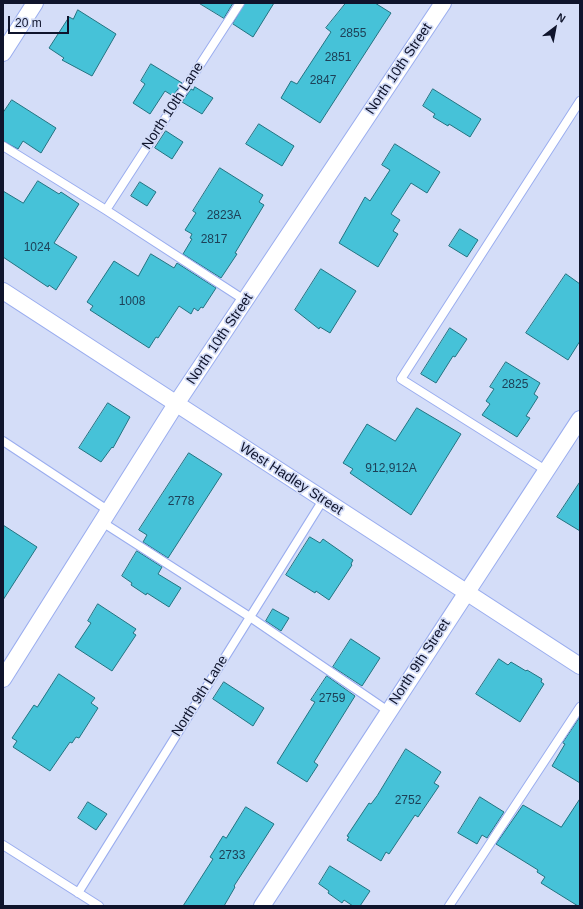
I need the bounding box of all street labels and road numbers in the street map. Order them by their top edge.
street label: North 10th Street [362,20,436,118]
street label: North 10th Lane [139,59,207,153]
street label: North 10th Street [183,290,257,388]
street label: West Hadley Street [236,439,346,519]
street label: North 9th Street [386,616,454,708]
street label: North 9th Lane [168,652,232,740]

